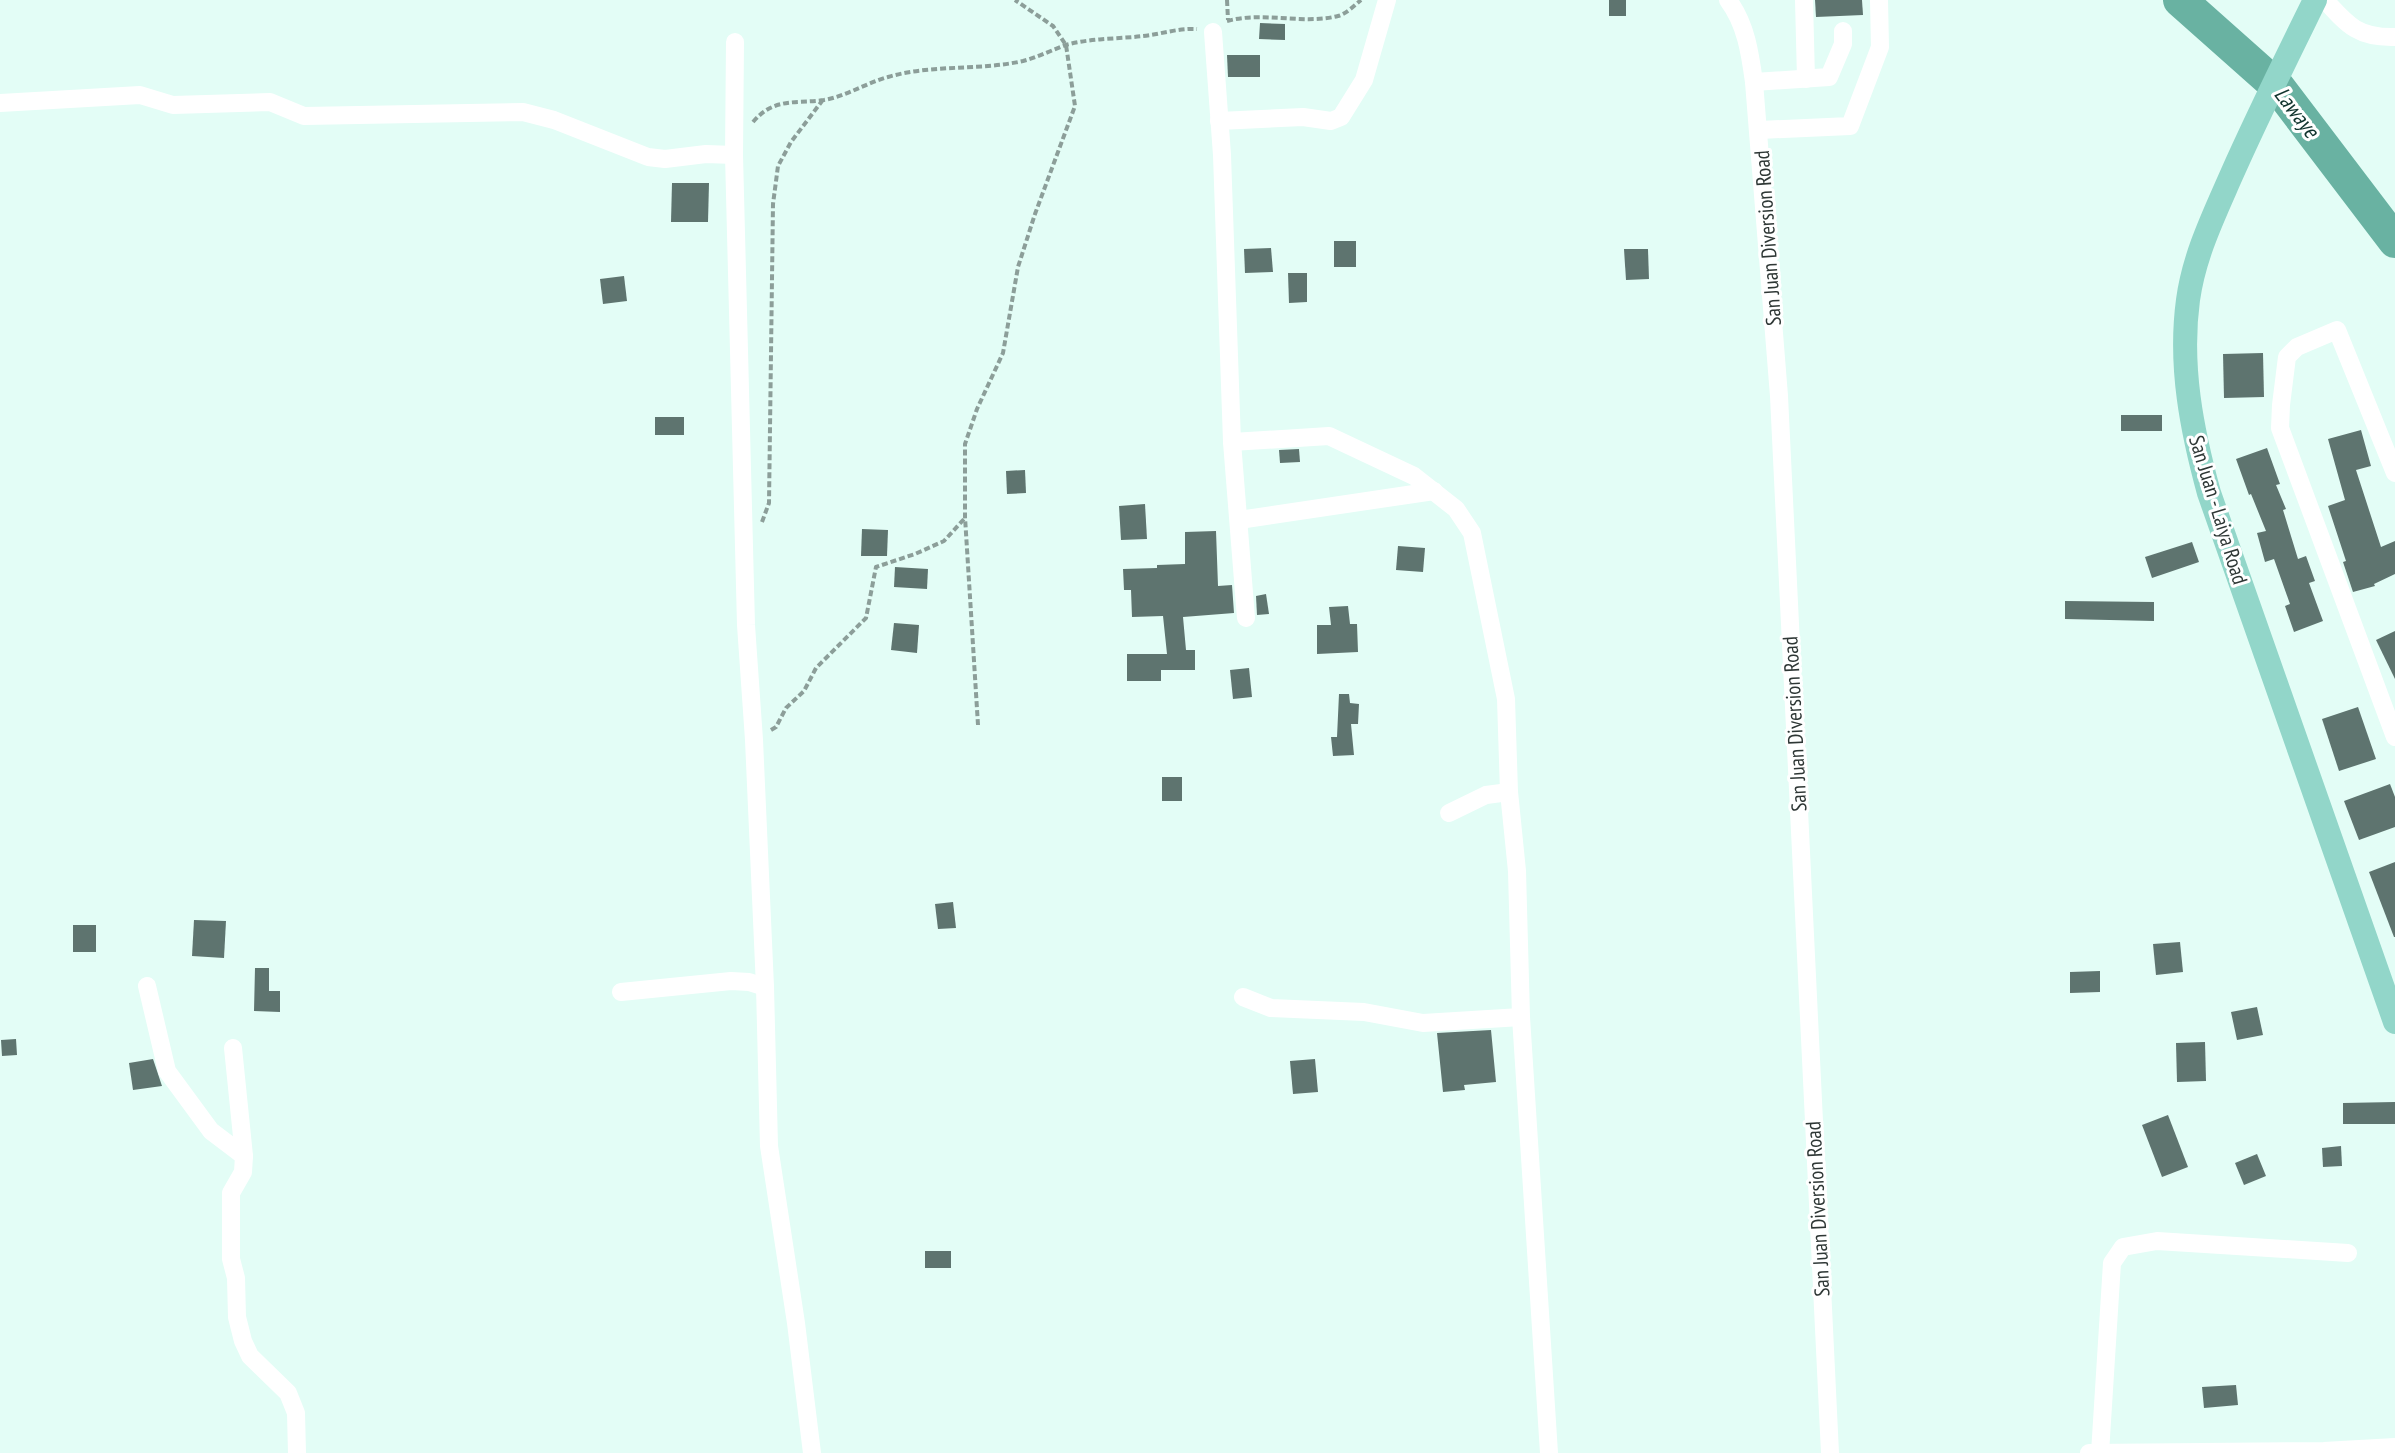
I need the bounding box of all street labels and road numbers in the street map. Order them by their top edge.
street label: San Juan Diversion Road [1748,149,1787,327]
street label: San Juan - Laiya Road [2183,432,2254,588]
street label: San Juan Diversion Road [1776,636,1813,812]
street label: San Juan Diversion Road [1799,1121,1836,1297]

